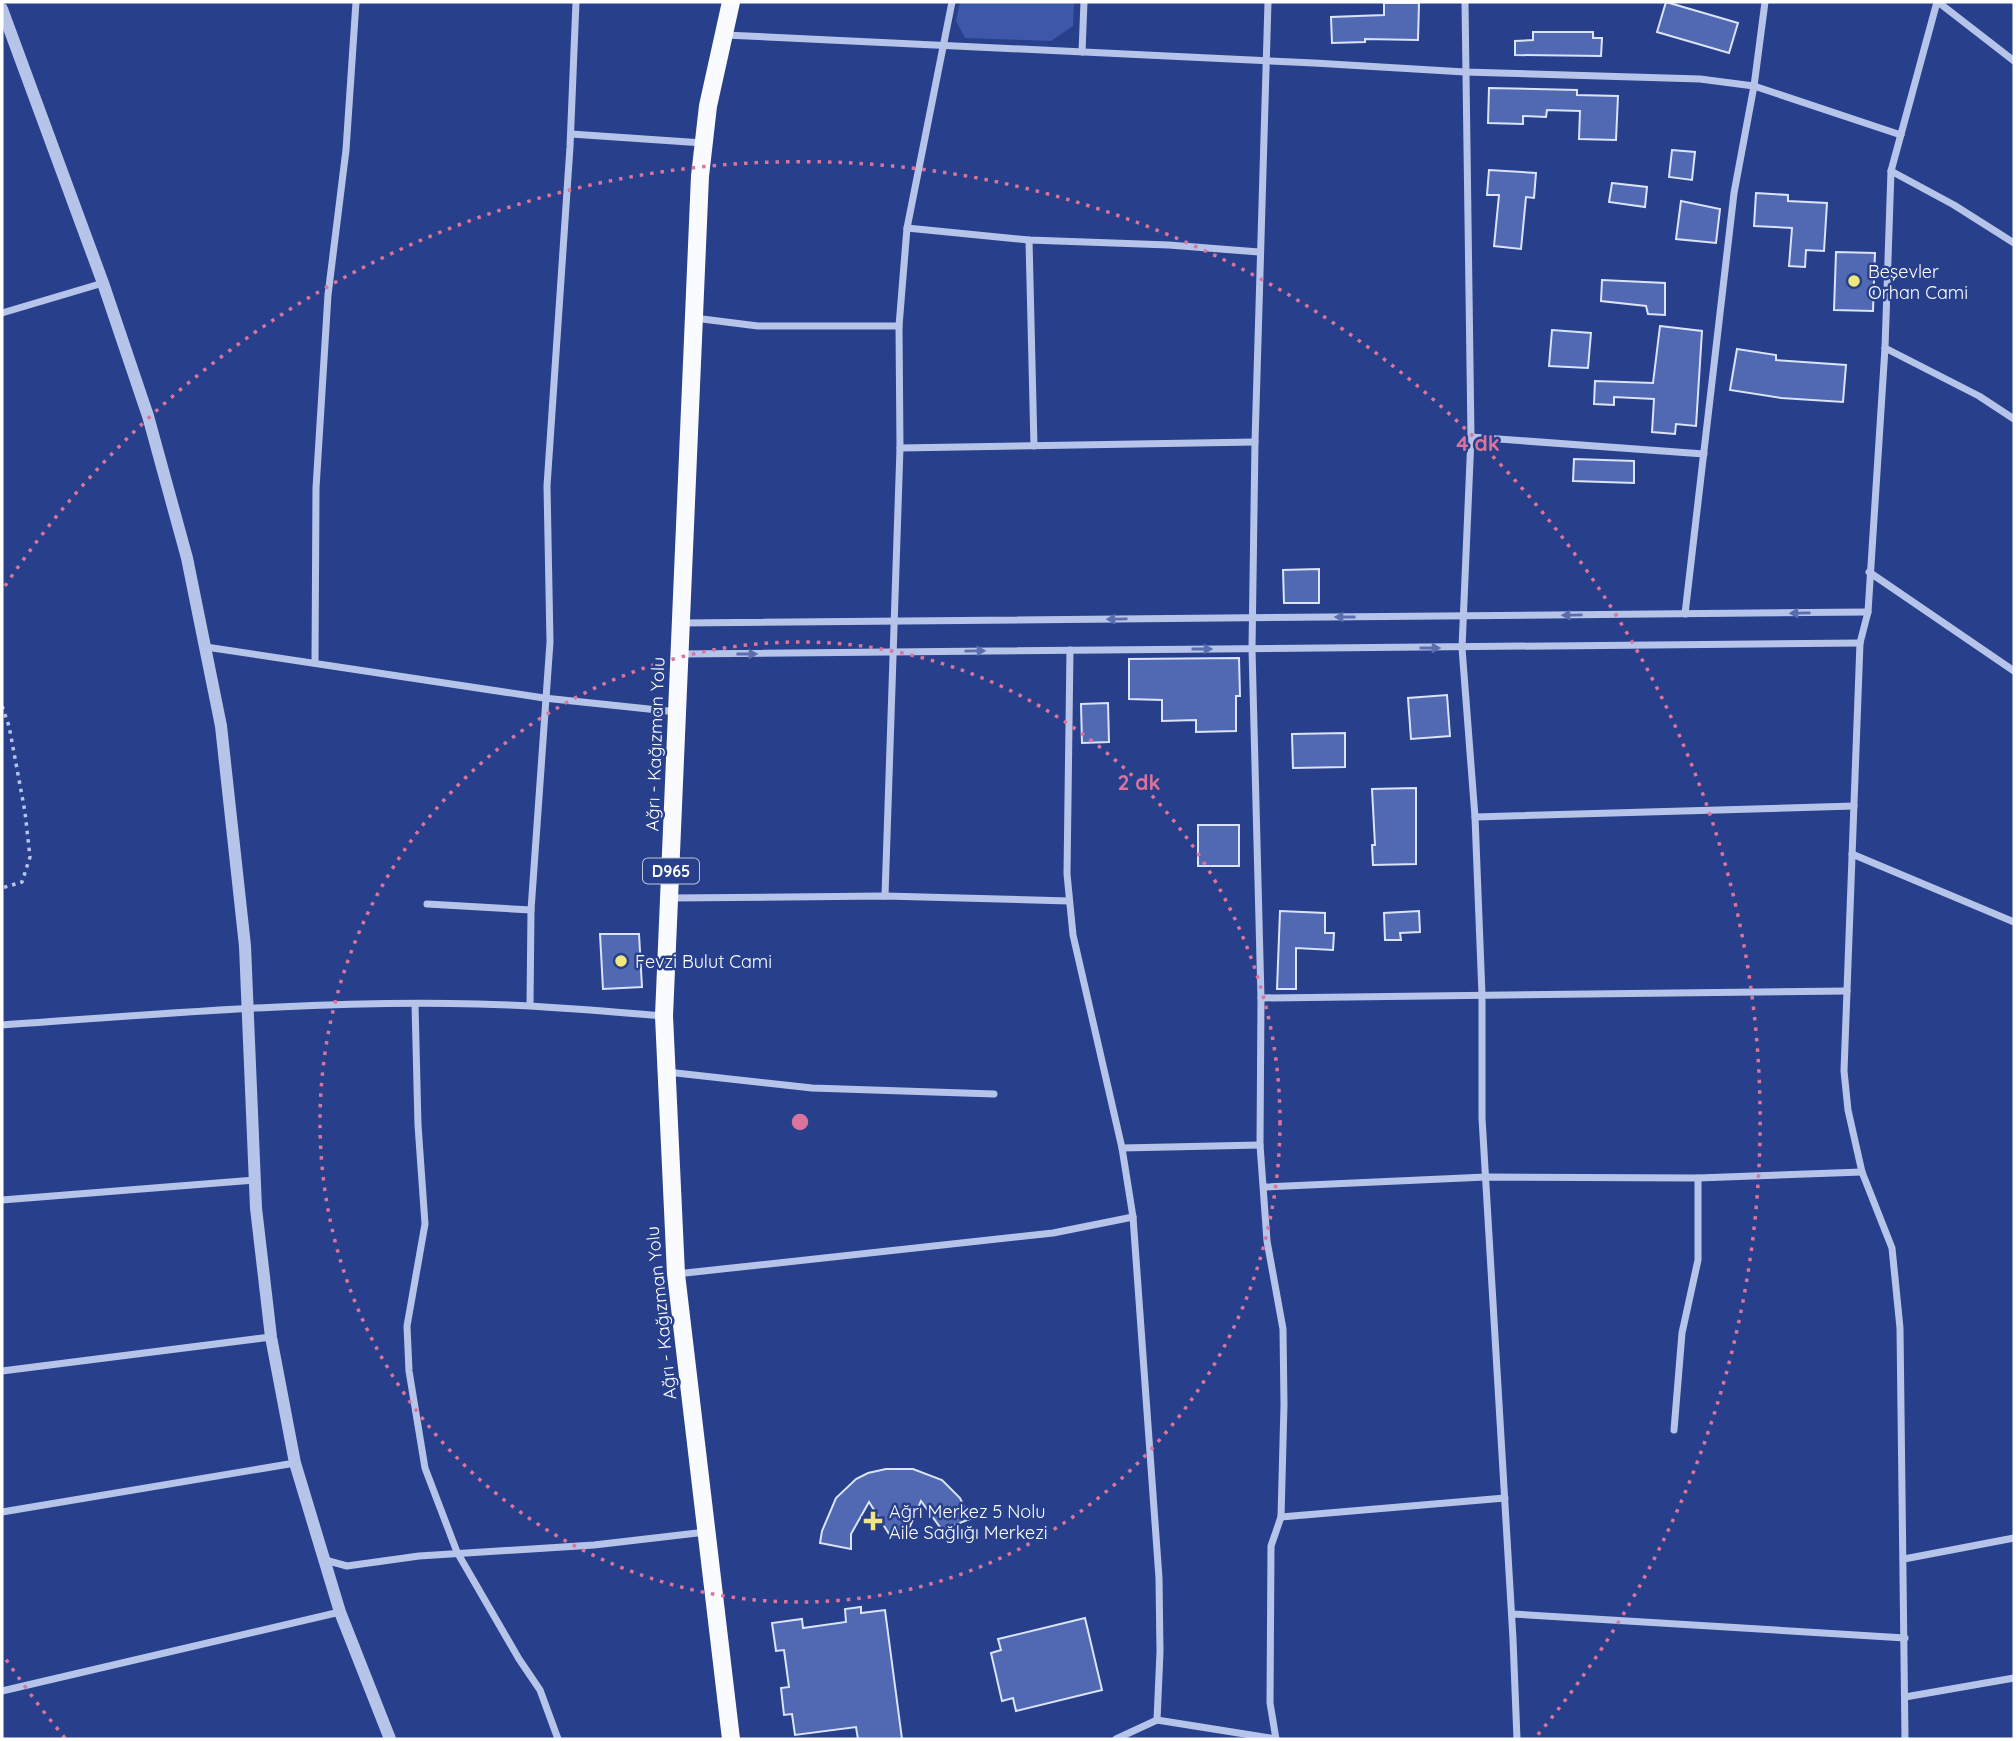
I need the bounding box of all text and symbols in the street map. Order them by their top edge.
place label: Beşevler Orhan Cami [1868,260,1968,304]
marker: Beşevler Orhan Cami [1846,273,1862,289]
text: 4 dk [1456,430,1500,456]
one-way arrow [1788,607,1810,618]
one-way arrow [1561,609,1583,621]
one-way arrow [1333,611,1355,623]
one-way arrow [1106,613,1128,625]
one-way arrow [1419,642,1441,654]
one-way arrow [1192,643,1214,655]
one-way arrow [964,646,986,657]
one-way arrow [737,648,759,660]
street label: Ağrı - Kağızman Yolu [640,656,670,832]
text: 2 dk [1118,769,1161,795]
road number: D965 [643,858,699,884]
place label: Fevzi Bulut Cami [635,950,772,973]
marker: Fevzi Bulut Cami [613,953,629,969]
centre of rings [788,1110,812,1134]
street label: Ağrı - Kağızman Yolu [640,1225,682,1401]
place label: Ağrı Merkez 5 Nolu Aile Sağlığı Merkezi [889,1500,1048,1544]
marker: Ağrı Merkez 5 Nolu Aile Sağlığı Merkezi [863,1511,883,1531]

